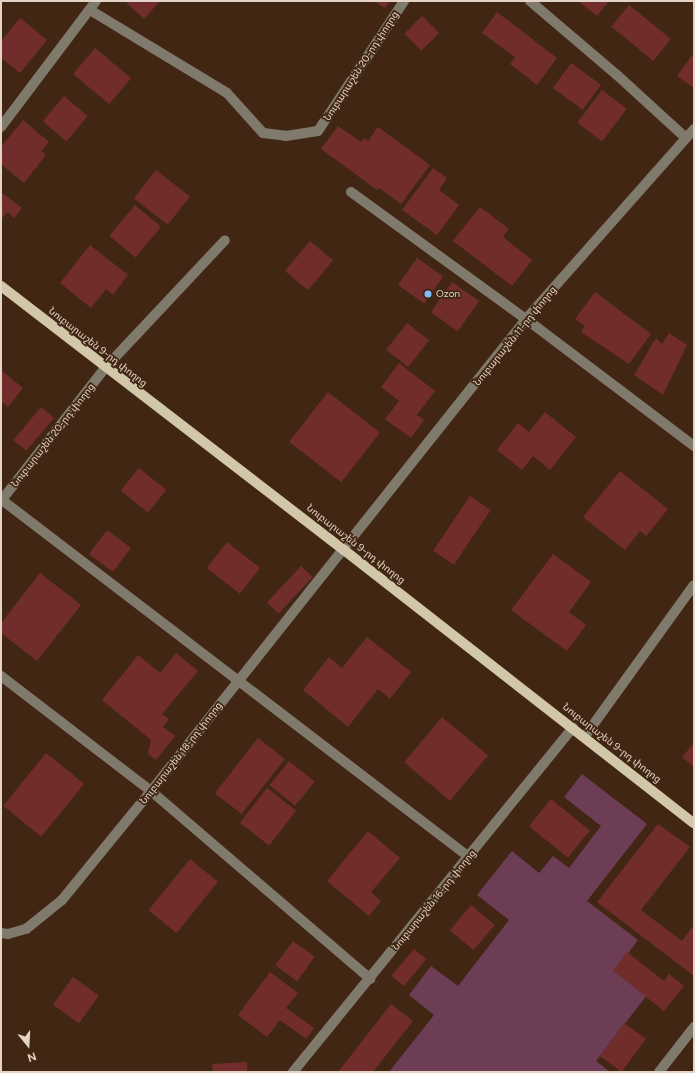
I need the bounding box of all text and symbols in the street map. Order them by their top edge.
street label: Նուբարաշեն 20-րդ փողոց [321,9,401,123]
street label: Նուբարաշեն 11-րդ փողոց [471,284,559,388]
place label: Ozon [436,288,460,300]
marker: Ozon [423,289,433,299]
street label: Նուբարաշեն 9-րդ փողոց [46,305,150,389]
street label: Նուբարաշեն 20-րդ փողոց [9,381,97,489]
street label: Նուբարաշեն 9-րդ փողոց [304,502,408,586]
street label: Նուբարաշեն 18-րդ փողոց [137,699,225,807]
street label: Նուբարաշեն 9-րդ փողոց [560,701,664,785]
street label: Նուբարաշեն 16-րդ փողոց [390,847,478,953]
north arrow [8,1025,48,1065]
text: N [26,1049,38,1064]

